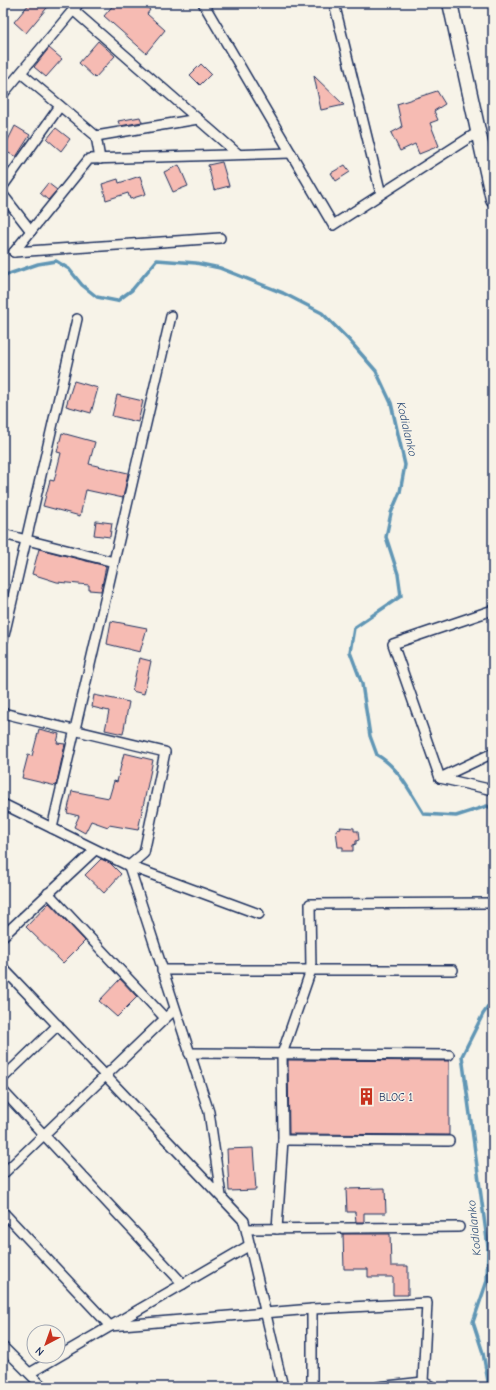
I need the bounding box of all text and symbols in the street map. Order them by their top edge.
water label: Kodialanko [394,400,420,458]
building icon: BLOC 1 [356,1087,376,1107]
place label: BLOC 1 [379,1091,413,1104]
water label: Kodialanko [464,1199,484,1257]
north arrow [26,1324,66,1364]
text: N [33,1344,47,1358]

